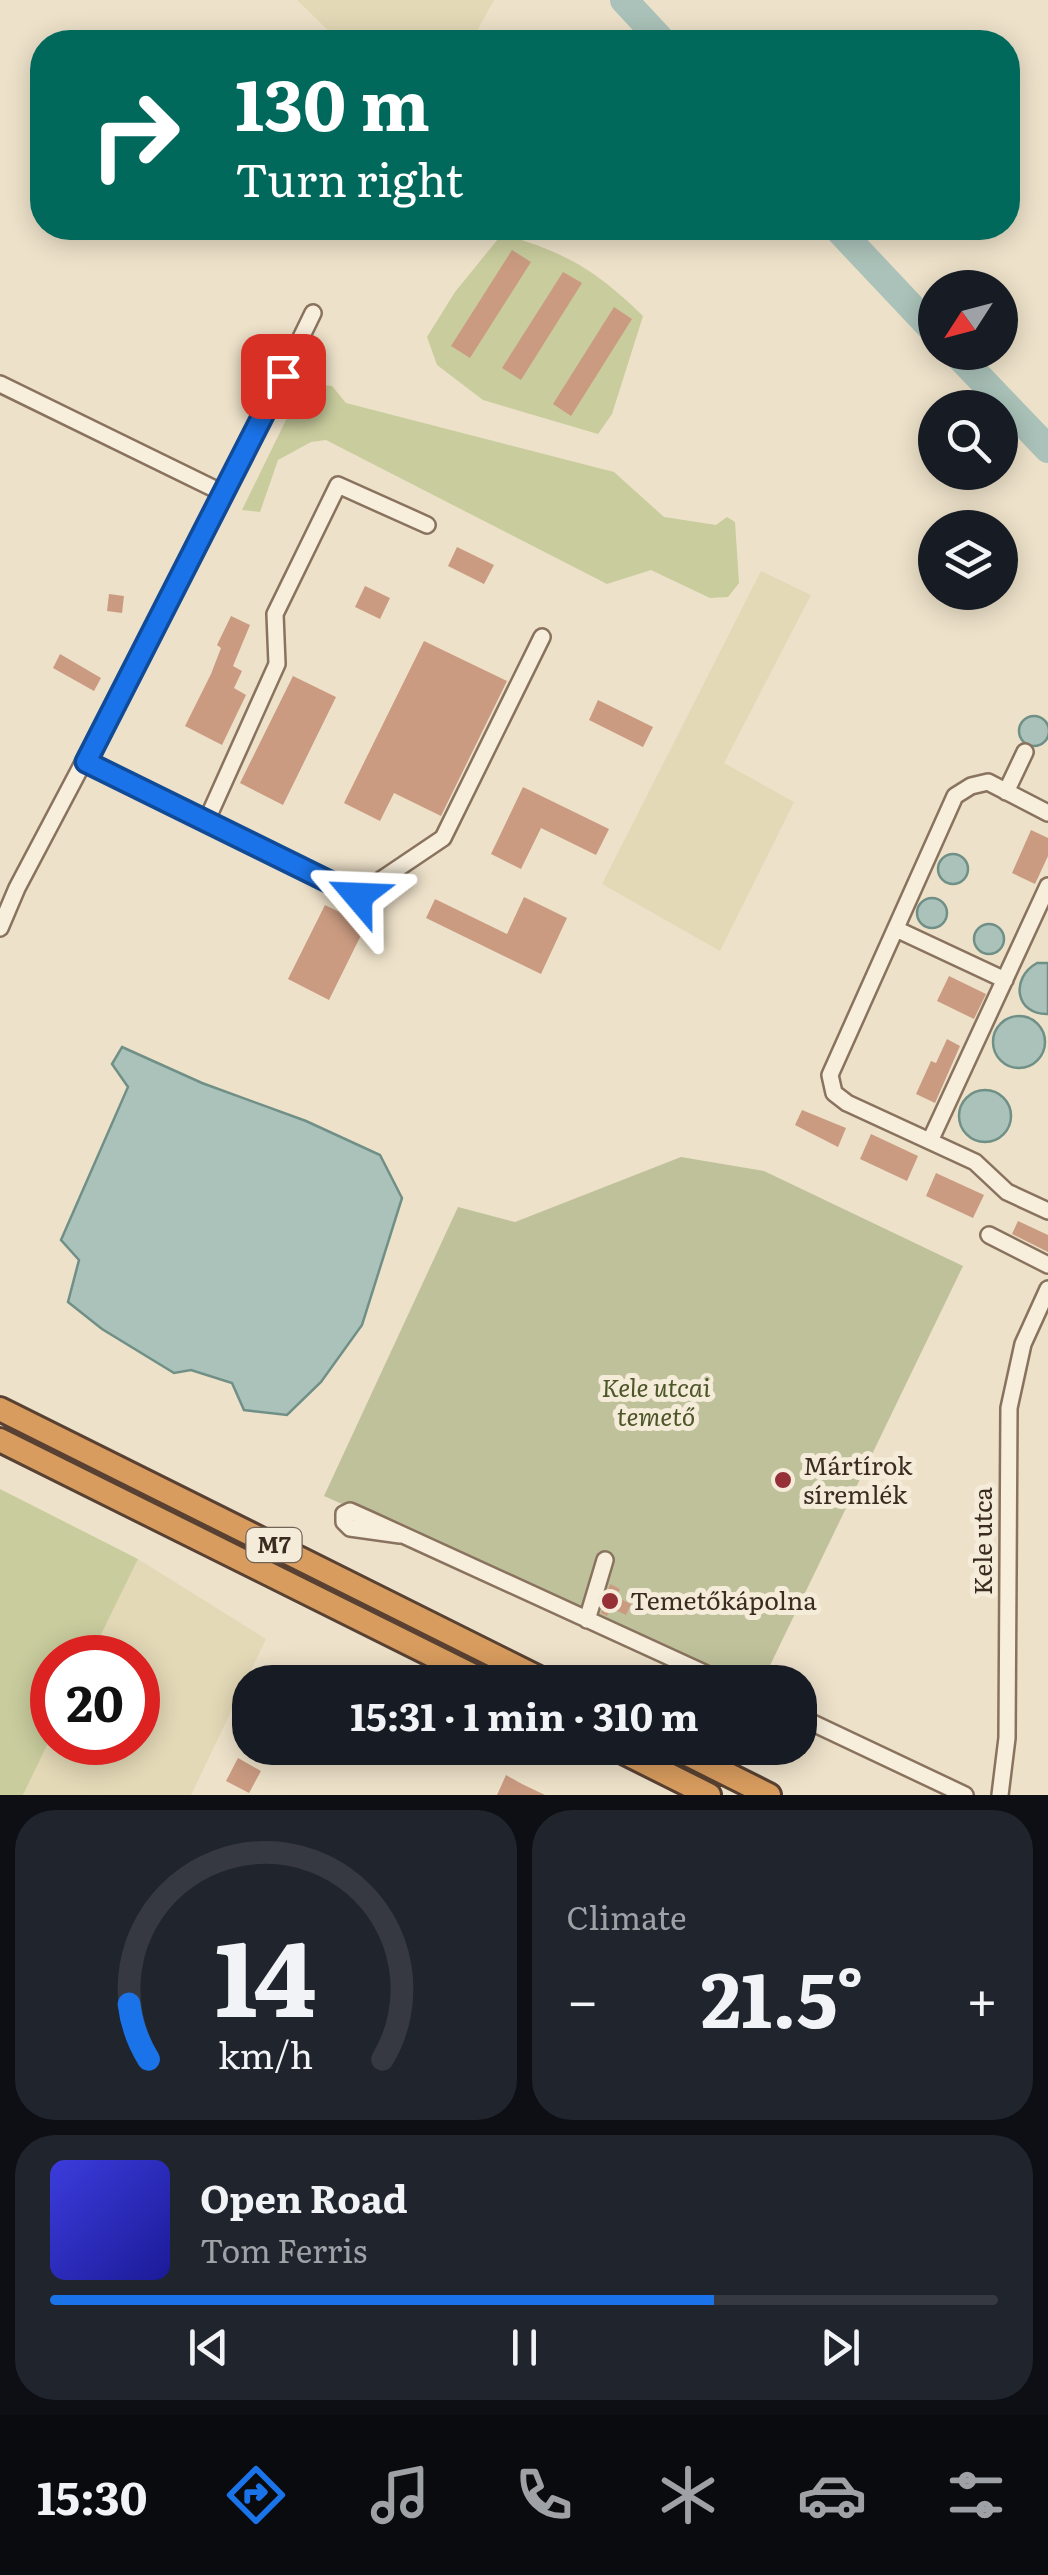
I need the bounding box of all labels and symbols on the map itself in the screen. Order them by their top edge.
north arrow [918,270,1018,370]
pin [241,334,326,419]
position arrow [306,844,410,948]
park label: Kele utcai temető [601,1368,711,1434]
place label: Mártírok síremlék [803,1446,913,1512]
marker: Mártírok síremlék [772,1469,794,1491]
street label: Kele utca [963,1486,1000,1595]
road number: M7 [246,1528,302,1562]
place label: Temetőkápolna [630,1581,817,1618]
marker: Temetőkápolna [599,1590,621,1612]
speed limit sign: 20 [30,1635,160,1765]

